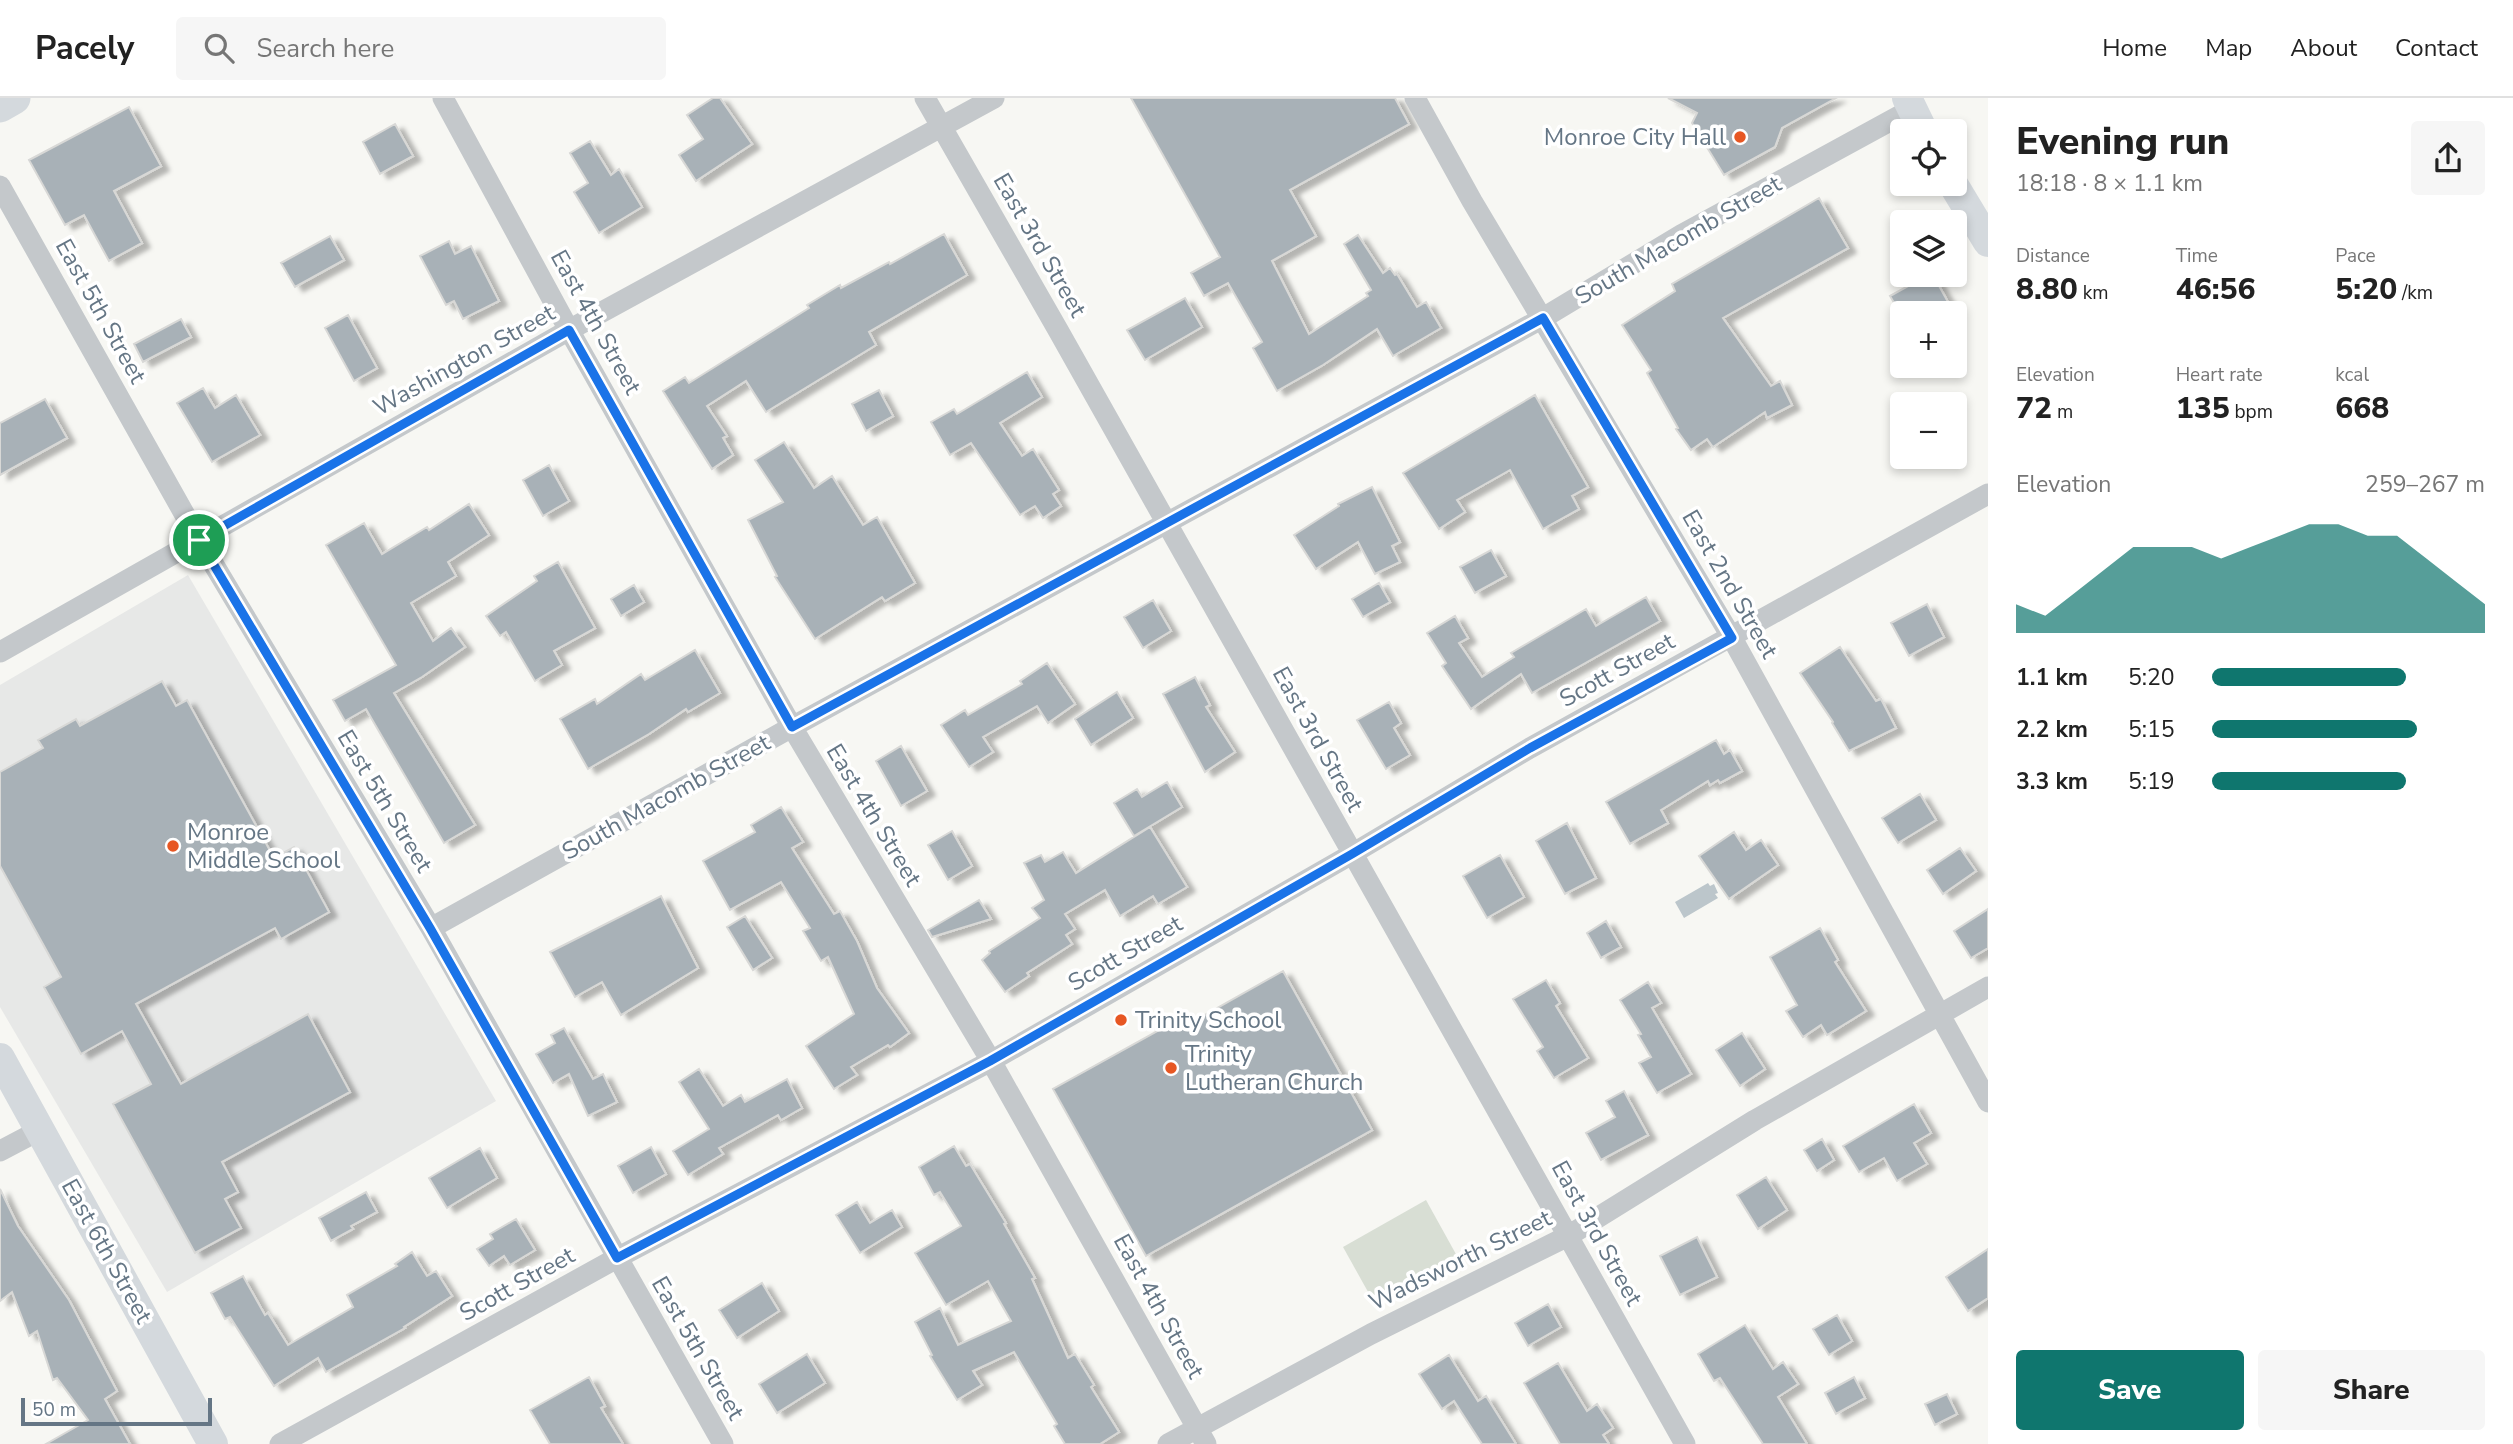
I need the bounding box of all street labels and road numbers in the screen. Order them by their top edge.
street label: East 3rd Street [986,167,1094,323]
street label: South Macomb Street [1569,167,1788,312]
street label: East 5th Street [48,233,154,390]
street label: East 4th Street [543,244,649,401]
street label: Washington Street [367,296,561,423]
street label: East 2nd Street [1675,504,1786,664]
street label: Scott Street [1554,625,1681,715]
street label: East 3rd Street [1265,661,1371,818]
street label: East 5th Street [330,724,440,879]
street label: South Macomb Street [556,726,776,868]
street label: East 4th Street [819,738,929,893]
street label: Scott Street [1062,907,1189,999]
street label: East 3rd Street [1544,1155,1650,1312]
street label: East 6th Street [54,1173,160,1330]
street label: Wadsworth Street [1363,1202,1557,1318]
street label: East 4th Street [1106,1228,1212,1385]
street label: Scott Street [454,1239,581,1329]
street label: East 5th Street [644,1270,752,1426]

